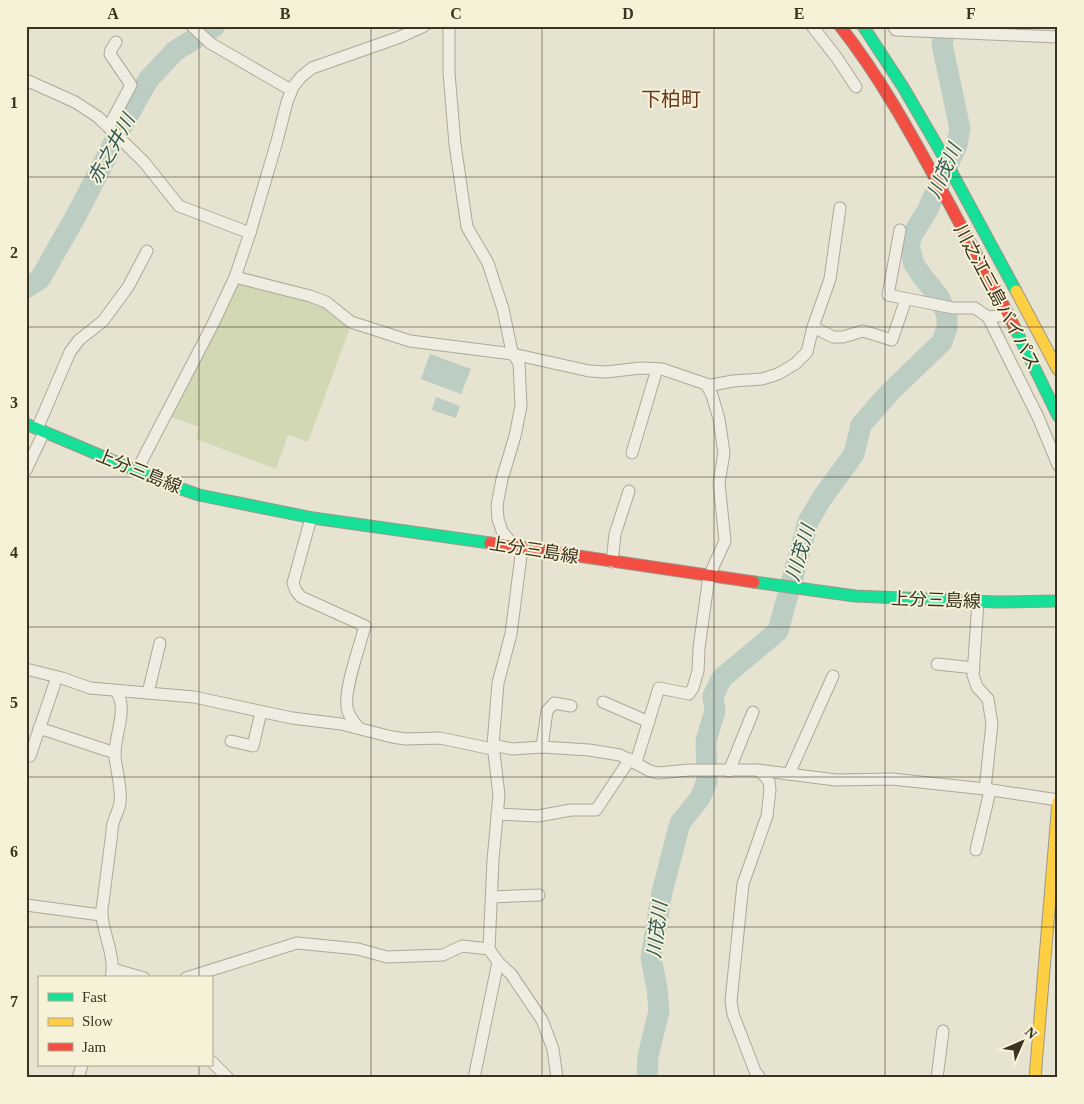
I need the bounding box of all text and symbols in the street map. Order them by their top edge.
text: A [107,5,119,22]
text: B [280,5,291,22]
text: C [450,5,462,22]
text: D [622,5,634,22]
text: E [794,5,804,22]
text: F [966,5,976,22]
district label: 下柏町 [641,88,701,110]
text: 1 [10,94,18,111]
water label: 赤之井川 [83,109,140,187]
water label: 川茂川 [923,139,966,201]
street label: 川之江三島バイパス [950,221,1044,373]
text: 2 [10,244,18,261]
text: 3 [10,394,18,411]
street label: 上分三島線 [94,445,184,497]
water label: 川茂川 [782,521,819,583]
street label: 上分三島線 [488,533,580,567]
text: 4 [10,544,18,561]
street label: 上分三島線 [891,588,981,612]
text: 5 [10,694,18,711]
text: 6 [10,843,18,860]
water label: 川茂川 [643,898,671,960]
legend [38,976,212,1066]
text: Fast [82,989,108,1005]
text: 7 [10,993,18,1010]
text: Slow [82,1013,113,1029]
north arrow [996,1016,1046,1066]
text: N [1022,1024,1040,1042]
text: Jam [82,1039,106,1055]

